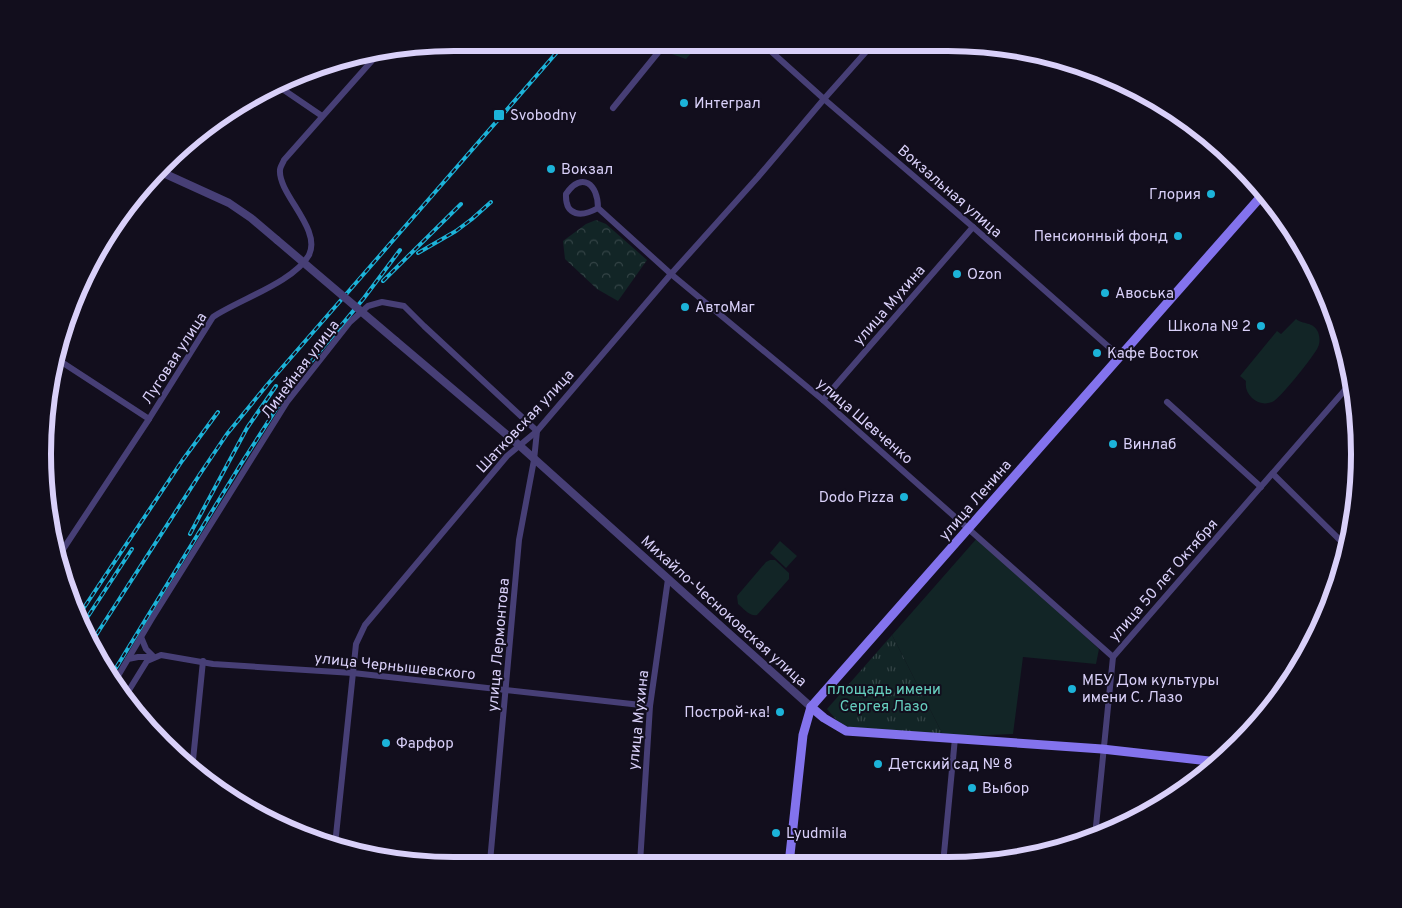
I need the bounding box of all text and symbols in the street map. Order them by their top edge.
place label: Интеграл [694,95,761,114]
marker: Интеграл [678,97,690,109]
place label: Svobodny [510,107,577,126]
marker: Svobodny [492,108,506,122]
street label: Вокзальная улица [893,142,1005,243]
place label: Вокзал [561,161,613,180]
marker: Вокзал [545,163,557,175]
place label: Глория [1149,186,1201,205]
marker: Глория [1205,188,1217,200]
place label: Пенсионный фонд [1034,228,1168,247]
marker: Пенсионный фонд [1172,230,1184,242]
street label: улица Мухина [850,262,930,350]
place label: Ozon [967,266,1002,285]
marker: Ozon [951,268,963,280]
place label: Авоська [1115,285,1174,304]
marker: Авоська [1099,287,1111,299]
place label: АвтоМаг [695,299,755,318]
marker: АвтоМаг [679,301,691,313]
street label: Луговая улица [138,309,212,408]
street label: Линейная улица [258,317,344,423]
place label: Школа № 2 [1168,318,1251,337]
marker: Школа № 2 [1255,320,1267,332]
place label: Кафе Восток [1107,345,1199,364]
marker: Кафе Восток [1091,347,1103,359]
street label: Шатковская улица [473,366,579,478]
street label: улица Шевченко [812,375,916,469]
place label: Винлаб [1123,436,1176,455]
marker: Винлаб [1107,438,1119,450]
street label: улица Ленина [936,457,1016,545]
place label: Dodo Pizza [819,489,894,508]
marker: Dodo Pizza [898,491,910,503]
street label: улица 50 лет Октября [1105,516,1223,646]
street label: Михайло-Чесноковская улица [636,532,810,692]
street label: улица Лермонтова [484,577,515,713]
street label: улица Чернышевского [313,650,477,685]
street label: улица Мухина [625,669,654,771]
place label: МБУ Дом культуры имени С. Лазо [1082,672,1219,708]
park label: площадь имени Сергея Лазо [827,681,941,717]
marker: МБУ Дом культуры имени С. Лазо [1066,683,1078,695]
place label: Построй-ка! [684,704,770,723]
marker: Построй-ка! [774,706,786,718]
place label: Фарфор [396,735,454,754]
marker: Фарфор [380,737,392,749]
place label: Детский сад № 8 [888,756,1013,775]
marker: Детский сад № 8 [872,758,884,770]
place label: Выбор [982,780,1029,799]
marker: Выбор [966,782,978,794]
place label: Lyudmila [786,825,847,844]
marker: Lyudmila [770,827,782,839]

